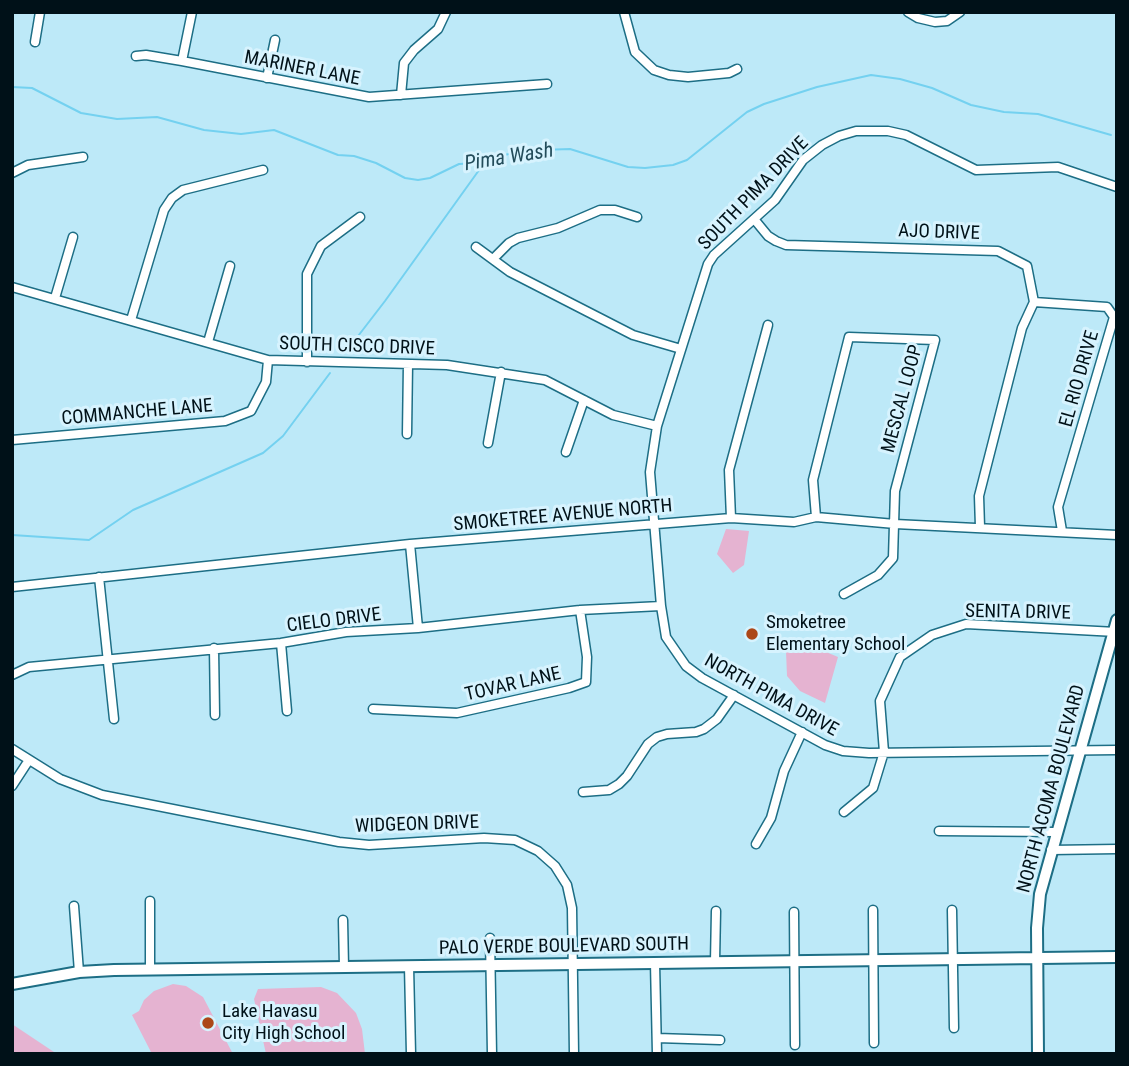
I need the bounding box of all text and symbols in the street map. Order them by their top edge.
street label: MARINER LANE [242,47,362,91]
street label: SOUTH PIMA DRIVE [694,133,814,255]
water label: Pima Wash [463,139,555,177]
street label: AJO DRIVE [898,220,980,246]
street label: EL RIO DRIVE [1055,328,1105,430]
street label: SOUTH CISCO DRIVE [279,333,435,361]
street label: MESCAL LOOP [878,343,928,455]
street label: COMMANCHE LANE [61,395,213,431]
street label: SMOKETREE AVENUE NORTH [453,495,673,537]
street label: SENITA DRIVE [965,601,1071,625]
street label: CIELO DRIVE [285,604,383,638]
place label: Smoketree Elementary School [766,612,905,656]
marker: Smoketree Elementary School [744,626,760,642]
street label: NORTH PIMA DRIVE [700,650,842,742]
street label: TOVAR LANE [463,663,563,707]
street label: NORTH ACOMA BOULEVARD [1013,683,1091,895]
street label: WIDGEON DRIVE [355,811,479,839]
street label: PALO VERDE BOULEVARD SOUTH [439,933,689,961]
place label: Lake Havasu City High School [222,1001,345,1045]
marker: Lake Havasu City High School [200,1015,216,1031]

